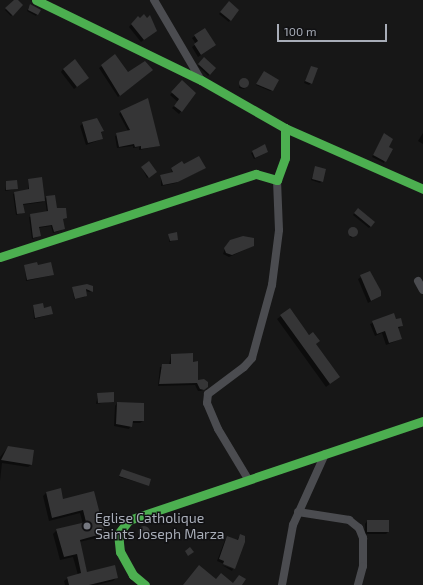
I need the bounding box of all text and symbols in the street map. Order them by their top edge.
scale bar [279,16,389,42]
text: 100 m [284,24,316,38]
place label: Eglise Catholique Saints Joseph Marza [95,510,225,542]
marker: Eglise Catholique Saints Joseph Marza [82,521,92,531]

